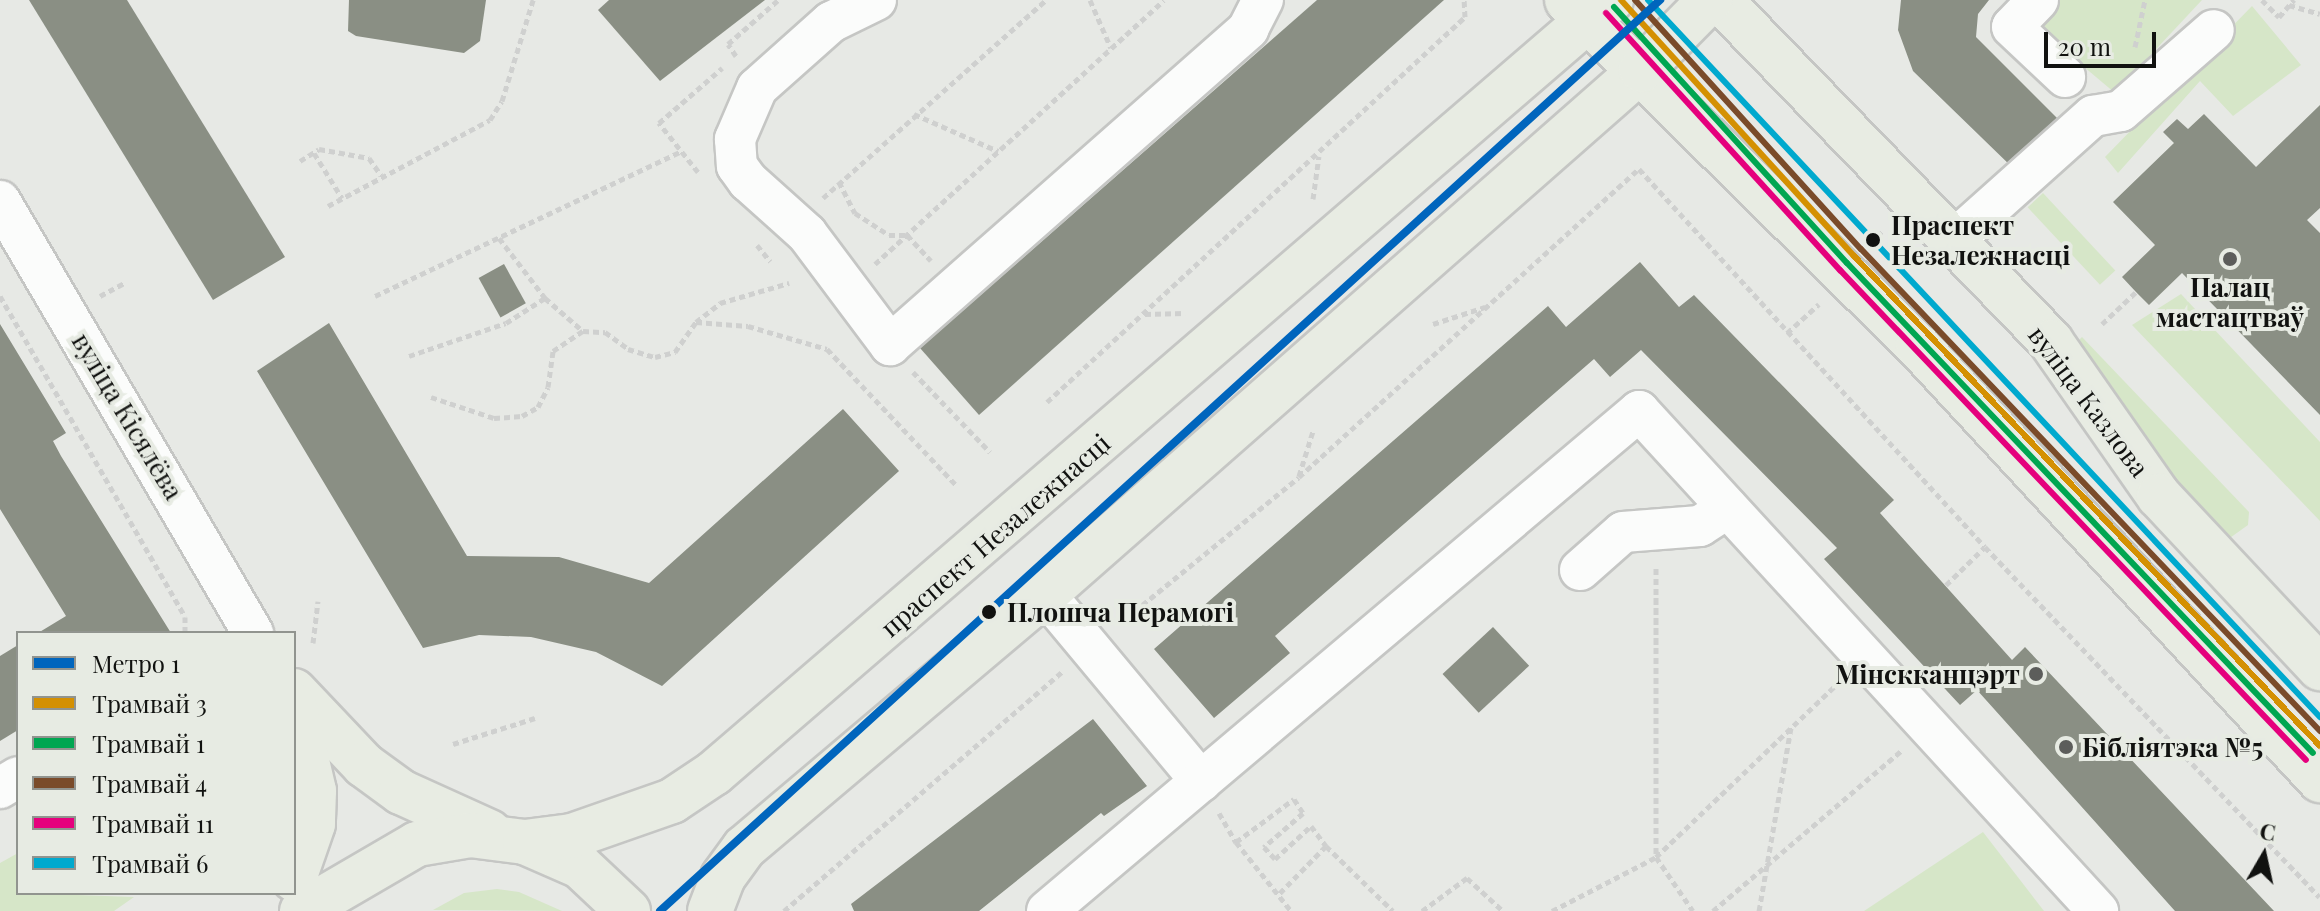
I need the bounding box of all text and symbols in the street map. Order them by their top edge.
scale bar [2048,16,2160,66]
text: 20 m [2058,30,2111,62]
place label: Праспект Незалежнасці [1891,209,2070,270]
marker: Праспект Незалежнасці [1862,229,1884,251]
marker: Палац мастацтваў [2221,250,2239,268]
place label: Палац мастацтваў [2156,271,2304,332]
street label: вуліца Казлова [2022,320,2156,482]
street label: вуліца Кісялёва [66,327,190,505]
street label: праспект Незалежнасці [874,427,1116,643]
place label: Плошча Перамогі [1007,596,1234,628]
marker: Плошча Перамогі [978,601,1000,623]
legend [16,631,296,895]
text: Метро 1 [92,647,180,679]
place label: Мінскканцэрт [1835,658,2020,690]
marker: Мінскканцэрт [2027,665,2045,683]
text: Трамвай 3 [92,687,207,719]
text: Трамвай 1 [92,727,205,759]
place label: Бібліятэка №5 [2082,731,2263,763]
marker: Бібліятэка №5 [2057,738,2075,756]
text: Трамвай 4 [92,767,207,799]
text: Трамвай 11 [92,807,214,839]
north arrow [2224,815,2304,895]
text: С [2258,815,2278,847]
text: Трамвай 6 [92,847,208,879]

